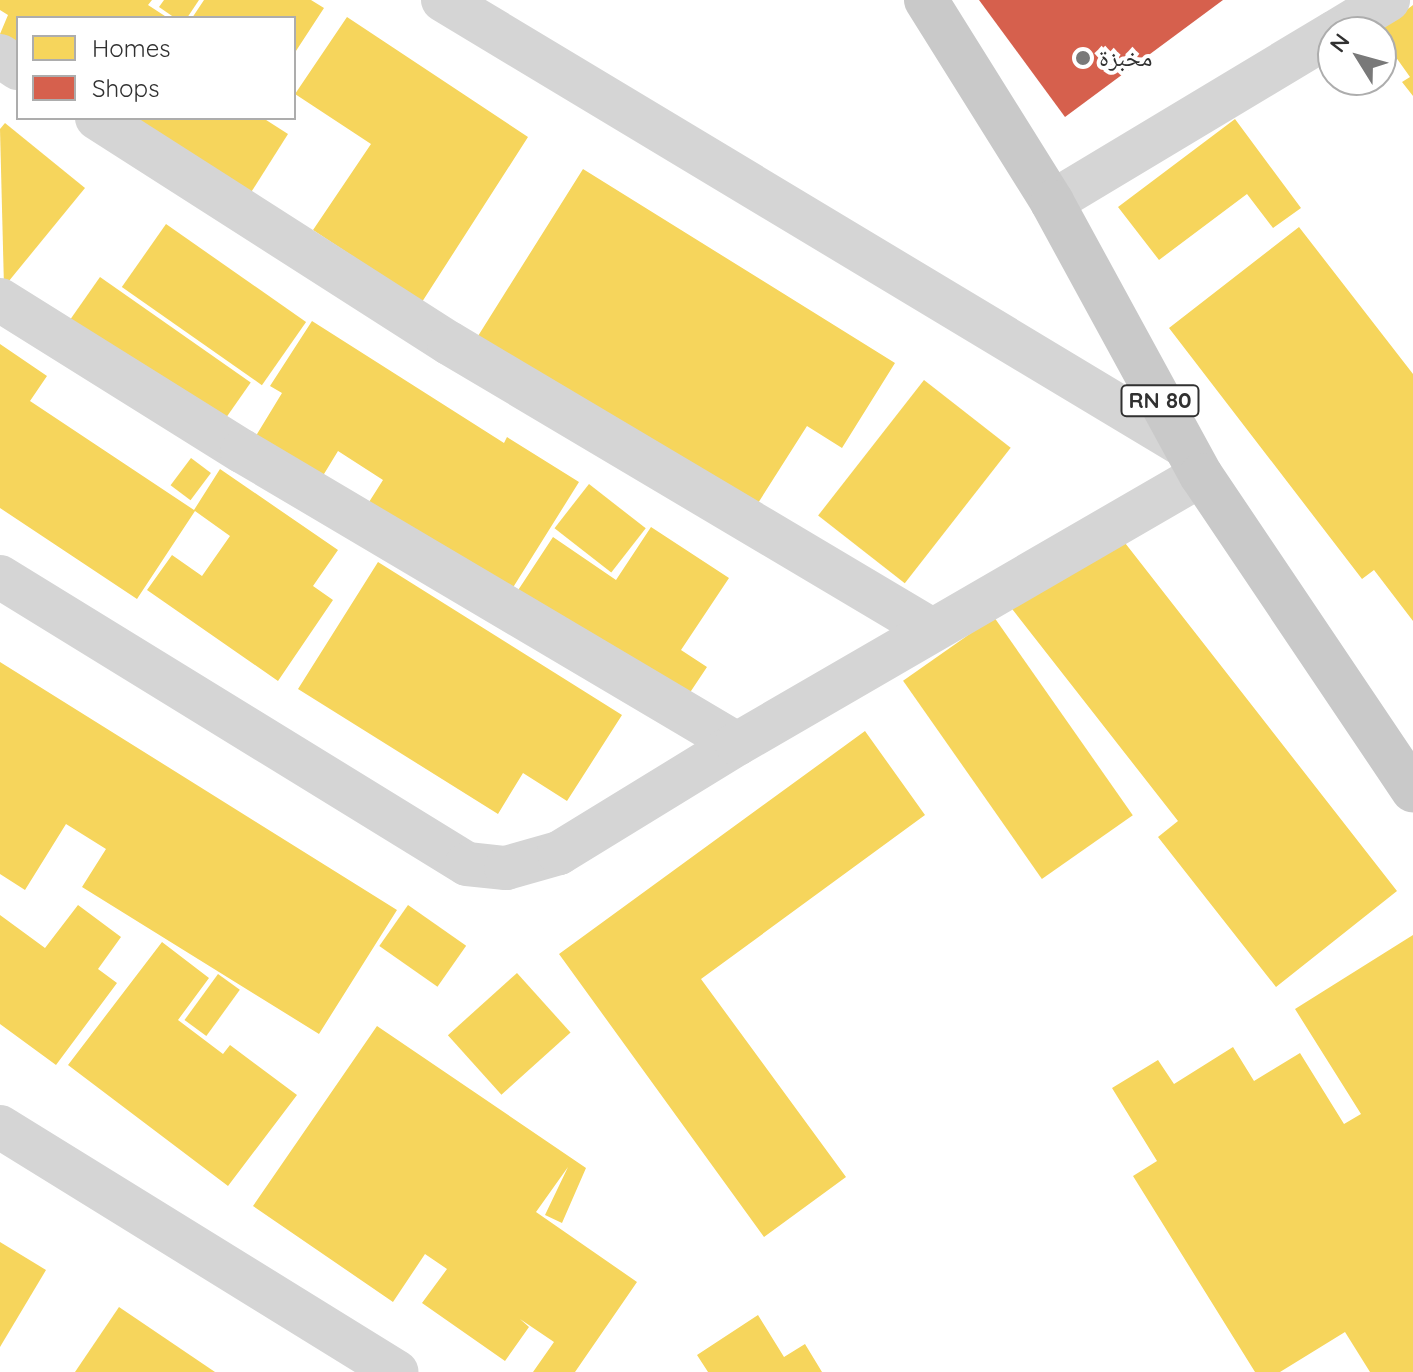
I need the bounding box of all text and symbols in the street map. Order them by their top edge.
legend [16,16,296,120]
north arrow [1317,16,1397,96]
text: N [1323,28,1355,58]
text: Homes [92,33,170,63]
place label: مخبزة [1099,44,1152,72]
marker: مخبزة [1074,49,1092,67]
text: Shops [92,73,159,103]
road number: RN 80 [1120,383,1200,419]

